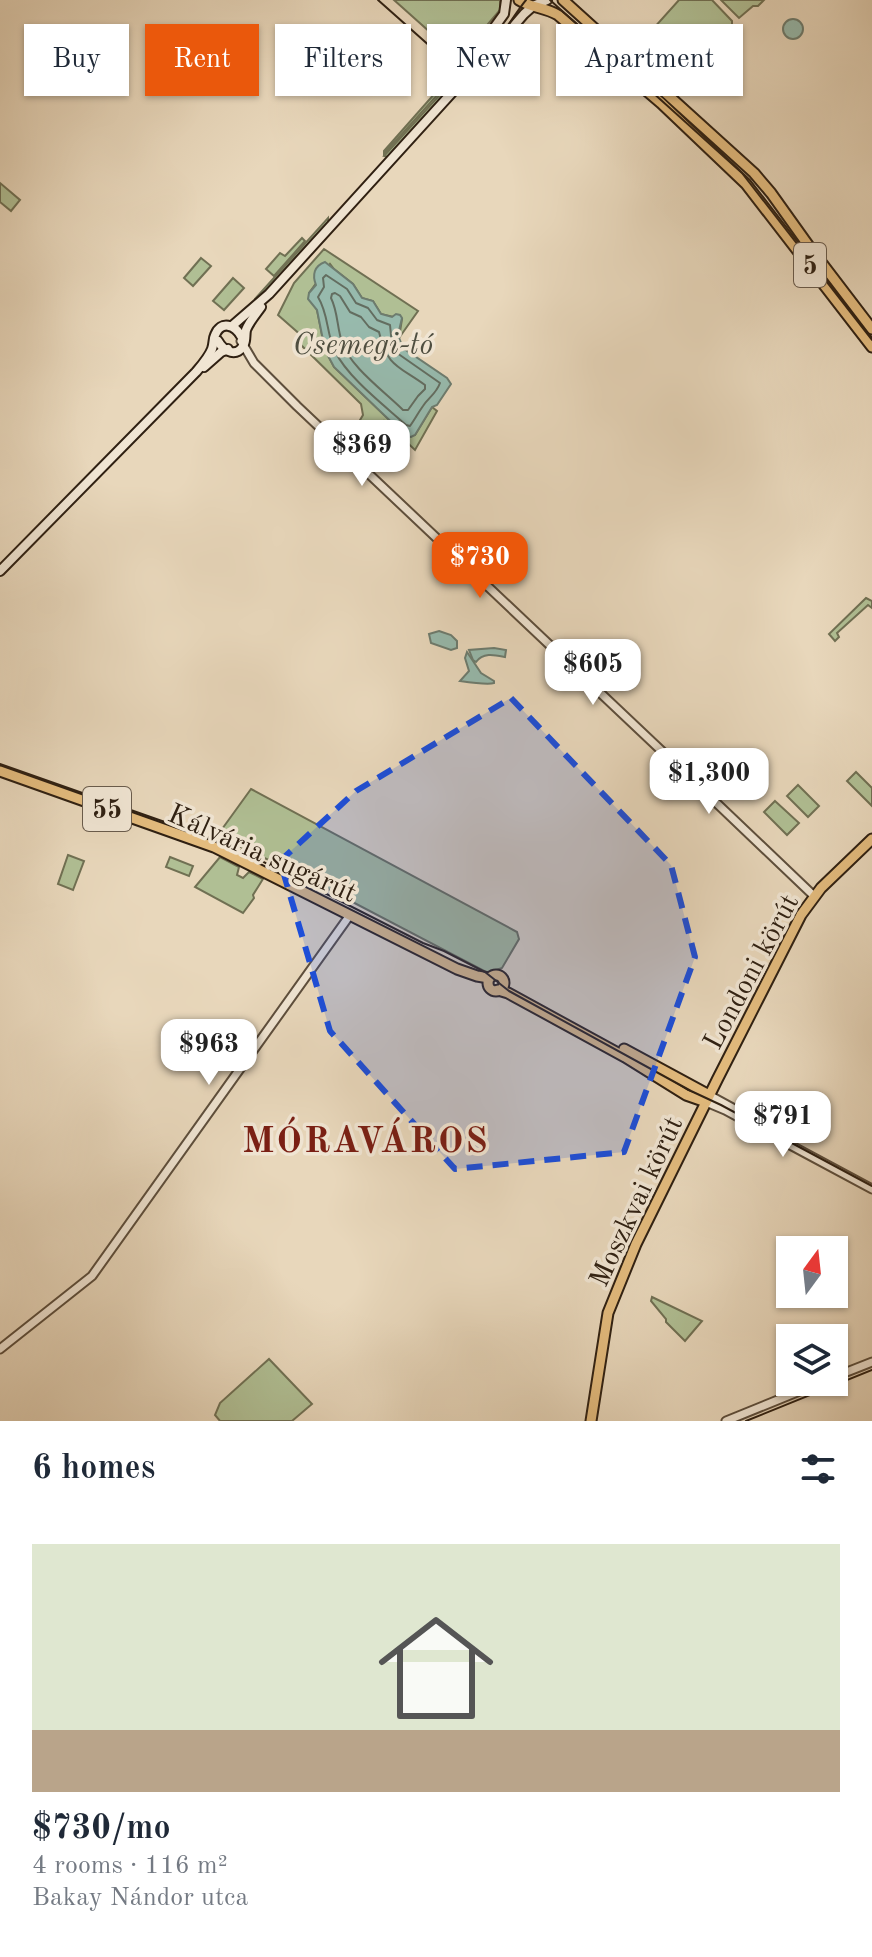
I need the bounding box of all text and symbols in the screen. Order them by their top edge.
chip: Buy [24,24,129,96]
chip: Rent [145,24,259,96]
chip: Filters [275,24,411,96]
chip: New [427,24,540,96]
chip: Apartment [556,24,743,96]
road number: 5 [794,243,826,287]
water label: Csemegi-tó [293,331,434,361]
pin: $369 [315,420,409,488]
text: $369 [332,433,392,459]
pin: $730 [433,532,527,600]
text: $730 [450,545,510,571]
pin: $605 [546,639,640,707]
text: $605 [563,652,623,678]
pin: $1,300 [644,748,774,816]
text: $1,300 [668,761,750,787]
road number: 55 [83,787,131,831]
street label: Kálvária sugárút [163,801,360,909]
street label: Londoni körút [700,890,805,1055]
pin: $963 [162,1019,256,1087]
text: $963 [179,1032,239,1058]
pin: $791 [736,1091,830,1159]
text: $791 [753,1104,813,1130]
street label: Moszkvai körút [586,1113,689,1292]
district label: MÓRAVÁROS [242,1116,490,1161]
north arrow [776,1236,848,1308]
map controls [776,1236,848,1396]
button: layers [776,1324,848,1396]
icon: filters [796,1447,840,1491]
text: 6 homes [32,1452,155,1486]
icon: home [364,1596,508,1740]
text: $730/mo [32,1812,171,1846]
text: 4 rooms · 116 m² [32,1853,228,1879]
text: Bakay Nándor utca [32,1885,248,1911]

